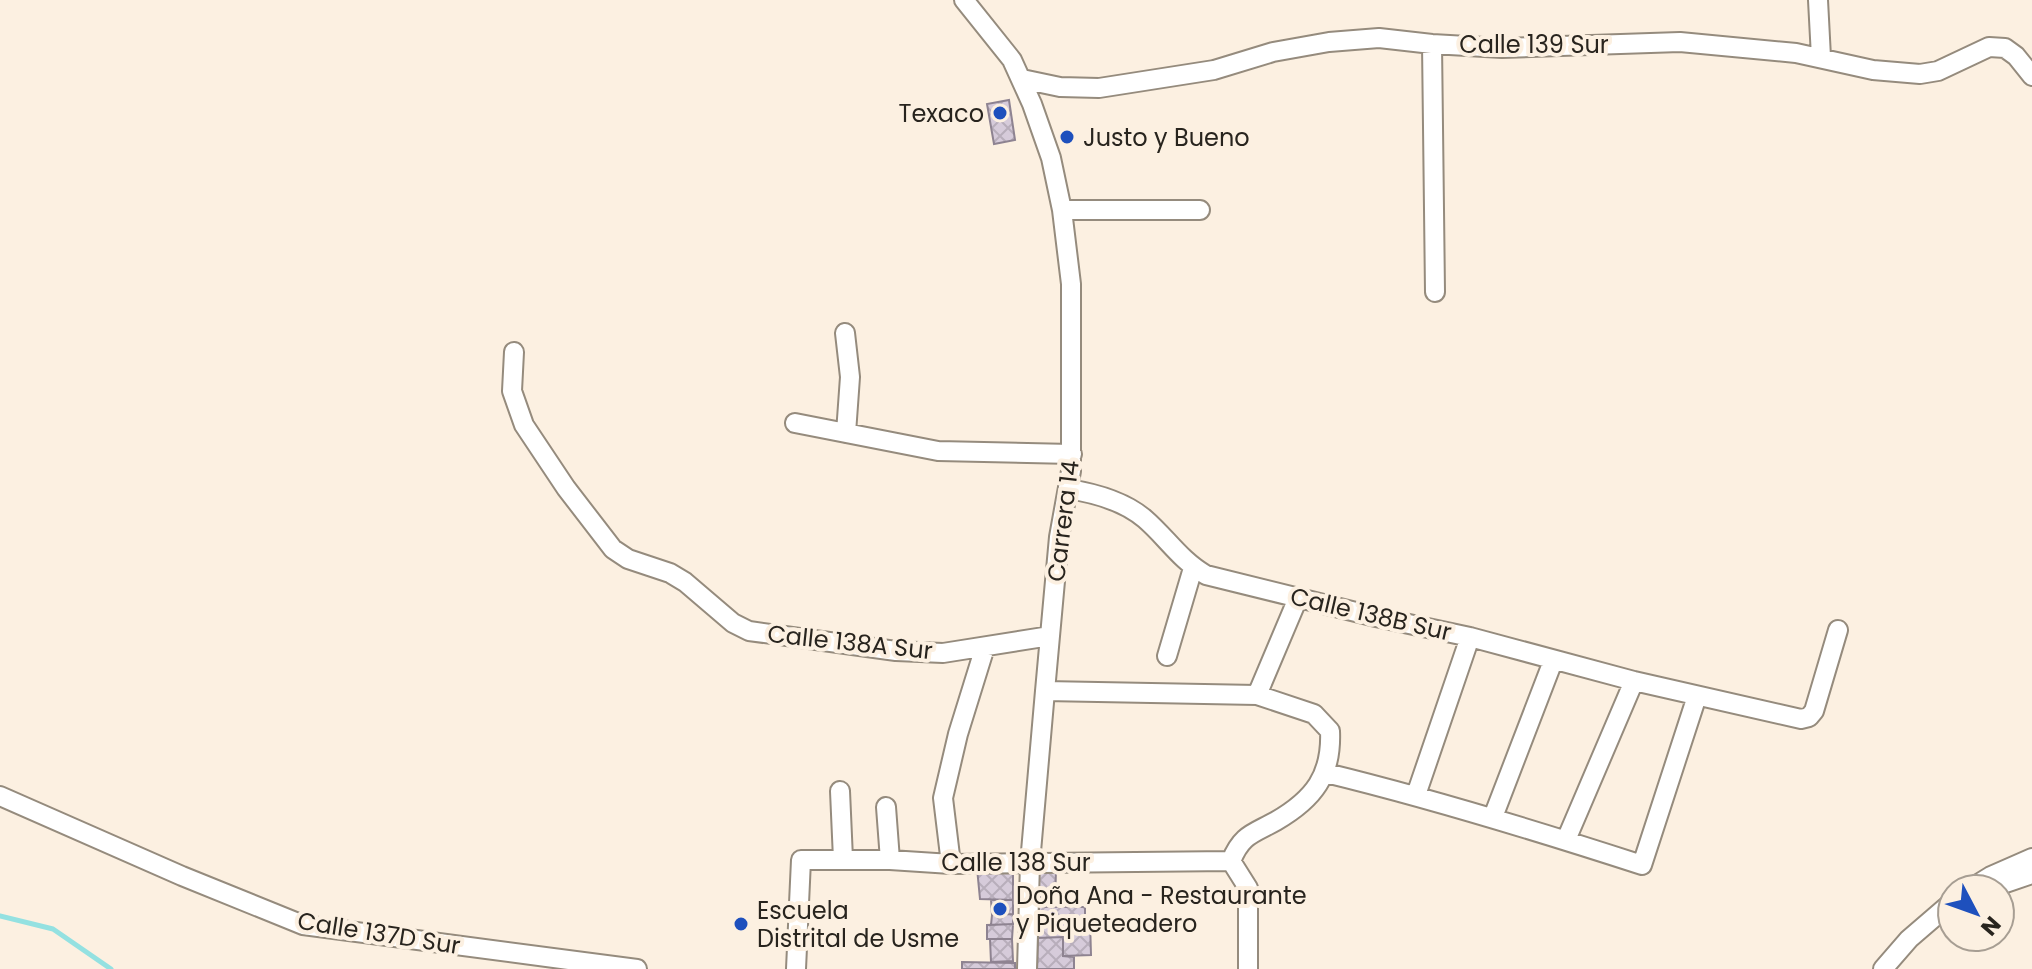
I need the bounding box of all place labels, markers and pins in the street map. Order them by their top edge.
place label: Texaco [898,97,984,130]
marker: Texaco [991,104,1009,122]
place label: Justo y Bueno [1083,121,1250,154]
marker: Justo y Bueno [1058,128,1076,146]
place label: Doña Ana - Restaurante y Piqueteadero [1016,879,1307,940]
place label: Escuela Distrital de Usme [757,894,959,955]
marker: Doña Ana - Restaurante y Piqueteadero [991,900,1009,918]
marker: Escuela Distrital de Usme [732,915,750,933]

